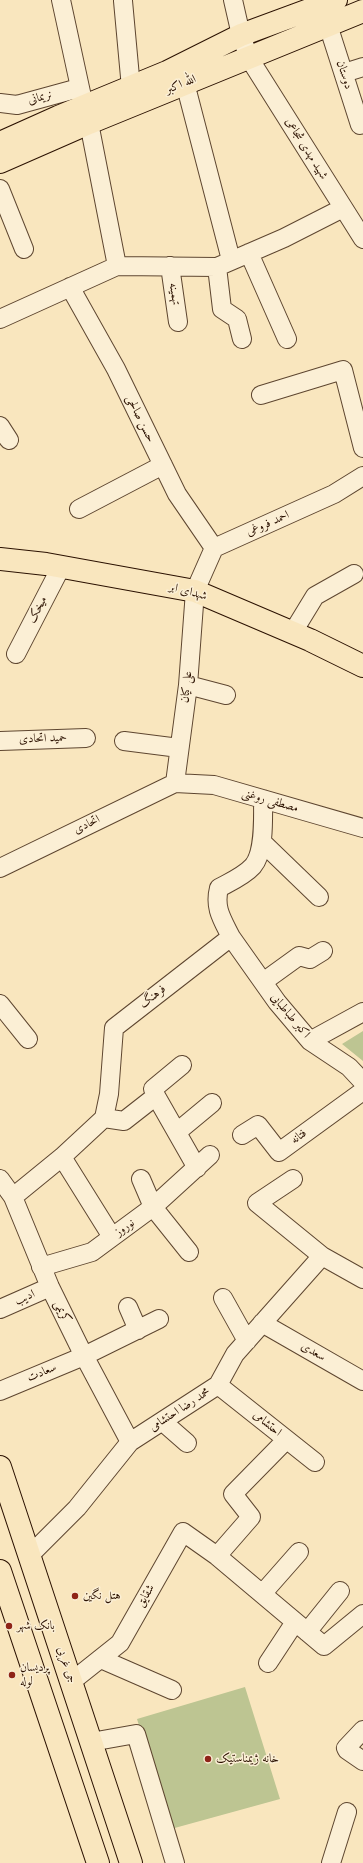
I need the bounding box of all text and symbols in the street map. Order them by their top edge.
street label: دوستان [333,59,355,91]
street label: الله اکبر [164,72,198,98]
street label: نریمانی [26,88,54,108]
street label: شهید مهدی شجاعی [281,116,331,182]
street label: تهمینه [165,282,183,306]
street label: حسن صالحی [122,393,158,445]
street label: احمد فروغی [244,508,292,540]
street label: شهدای ابر [167,580,209,604]
street label: میخک [25,594,51,626]
street label: علی کیان [178,670,196,704]
street label: حمید اتحادی [19,731,67,747]
street label: مصطفی روغنی [240,786,300,816]
street label: اتحادی [71,812,103,838]
street label: فرهنگ [137,982,169,1012]
street label: اکبر طباطبایی [267,991,313,1041]
street label: فتانه [288,1126,310,1148]
street label: نوروز [112,1216,138,1240]
street label: ادیب [13,1287,37,1309]
street label: کریمی [50,1298,74,1326]
street label: سعدی [298,1339,328,1365]
street label: سعادت [25,1360,59,1386]
street label: محمد رضا احتشامی [147,1385,213,1435]
street label: احتشامی [250,1408,284,1440]
street label: شقایق [134,1582,158,1610]
place label: هتل نگین [83,1589,121,1603]
marker: هتل نگین [70,1591,80,1601]
place label: بانک شهر [17,1619,55,1633]
marker: بانک شهر [4,1621,14,1631]
street label: جی غربی [53,1645,79,1685]
place label: پردیسان لوله [20,1661,49,1689]
marker: پردیسان لوله [7,1670,17,1680]
place label: خانه ژیمناستیک [216,1752,279,1766]
marker: خانه ژیمناستیک [203,1754,213,1764]

